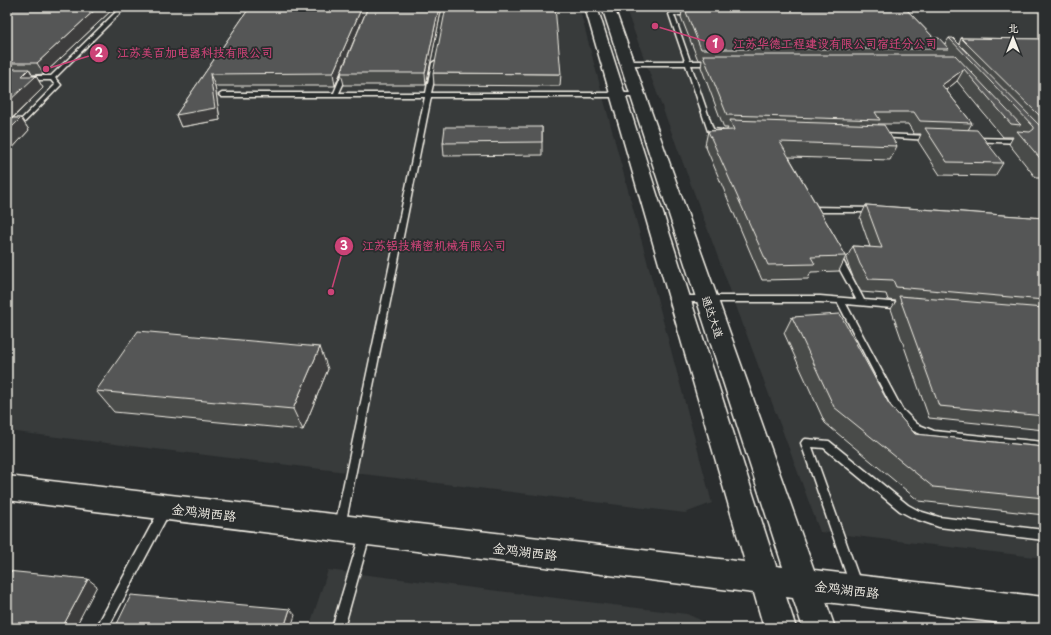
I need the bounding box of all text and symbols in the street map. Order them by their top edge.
north arrow [993,18,1033,58]
text: 北 [1008,19,1019,36]
callout: 江苏华德工程建设有限公司宿迁分公司 [705,32,945,56]
text: 1 [712,34,718,52]
text: 江苏华德工程建设有限公司宿迁分公司 [733,34,937,52]
callout: 江苏美百加电器科技有限公司 [89,41,281,65]
text: 2 [95,43,104,61]
text: 江苏美百加电器科技有限公司 [117,43,273,61]
callout: 江苏铝技精密机械有限公司 [334,234,514,258]
text: 3 [340,236,348,254]
text: 江苏铝技精密机械有限公司 [362,236,506,254]
street label: 通达大道 [698,293,728,341]
street label: 金鸡湖西路 [171,499,237,525]
street label: 金鸡湖西路 [492,538,558,564]
street label: 金鸡湖西路 [814,576,880,602]

